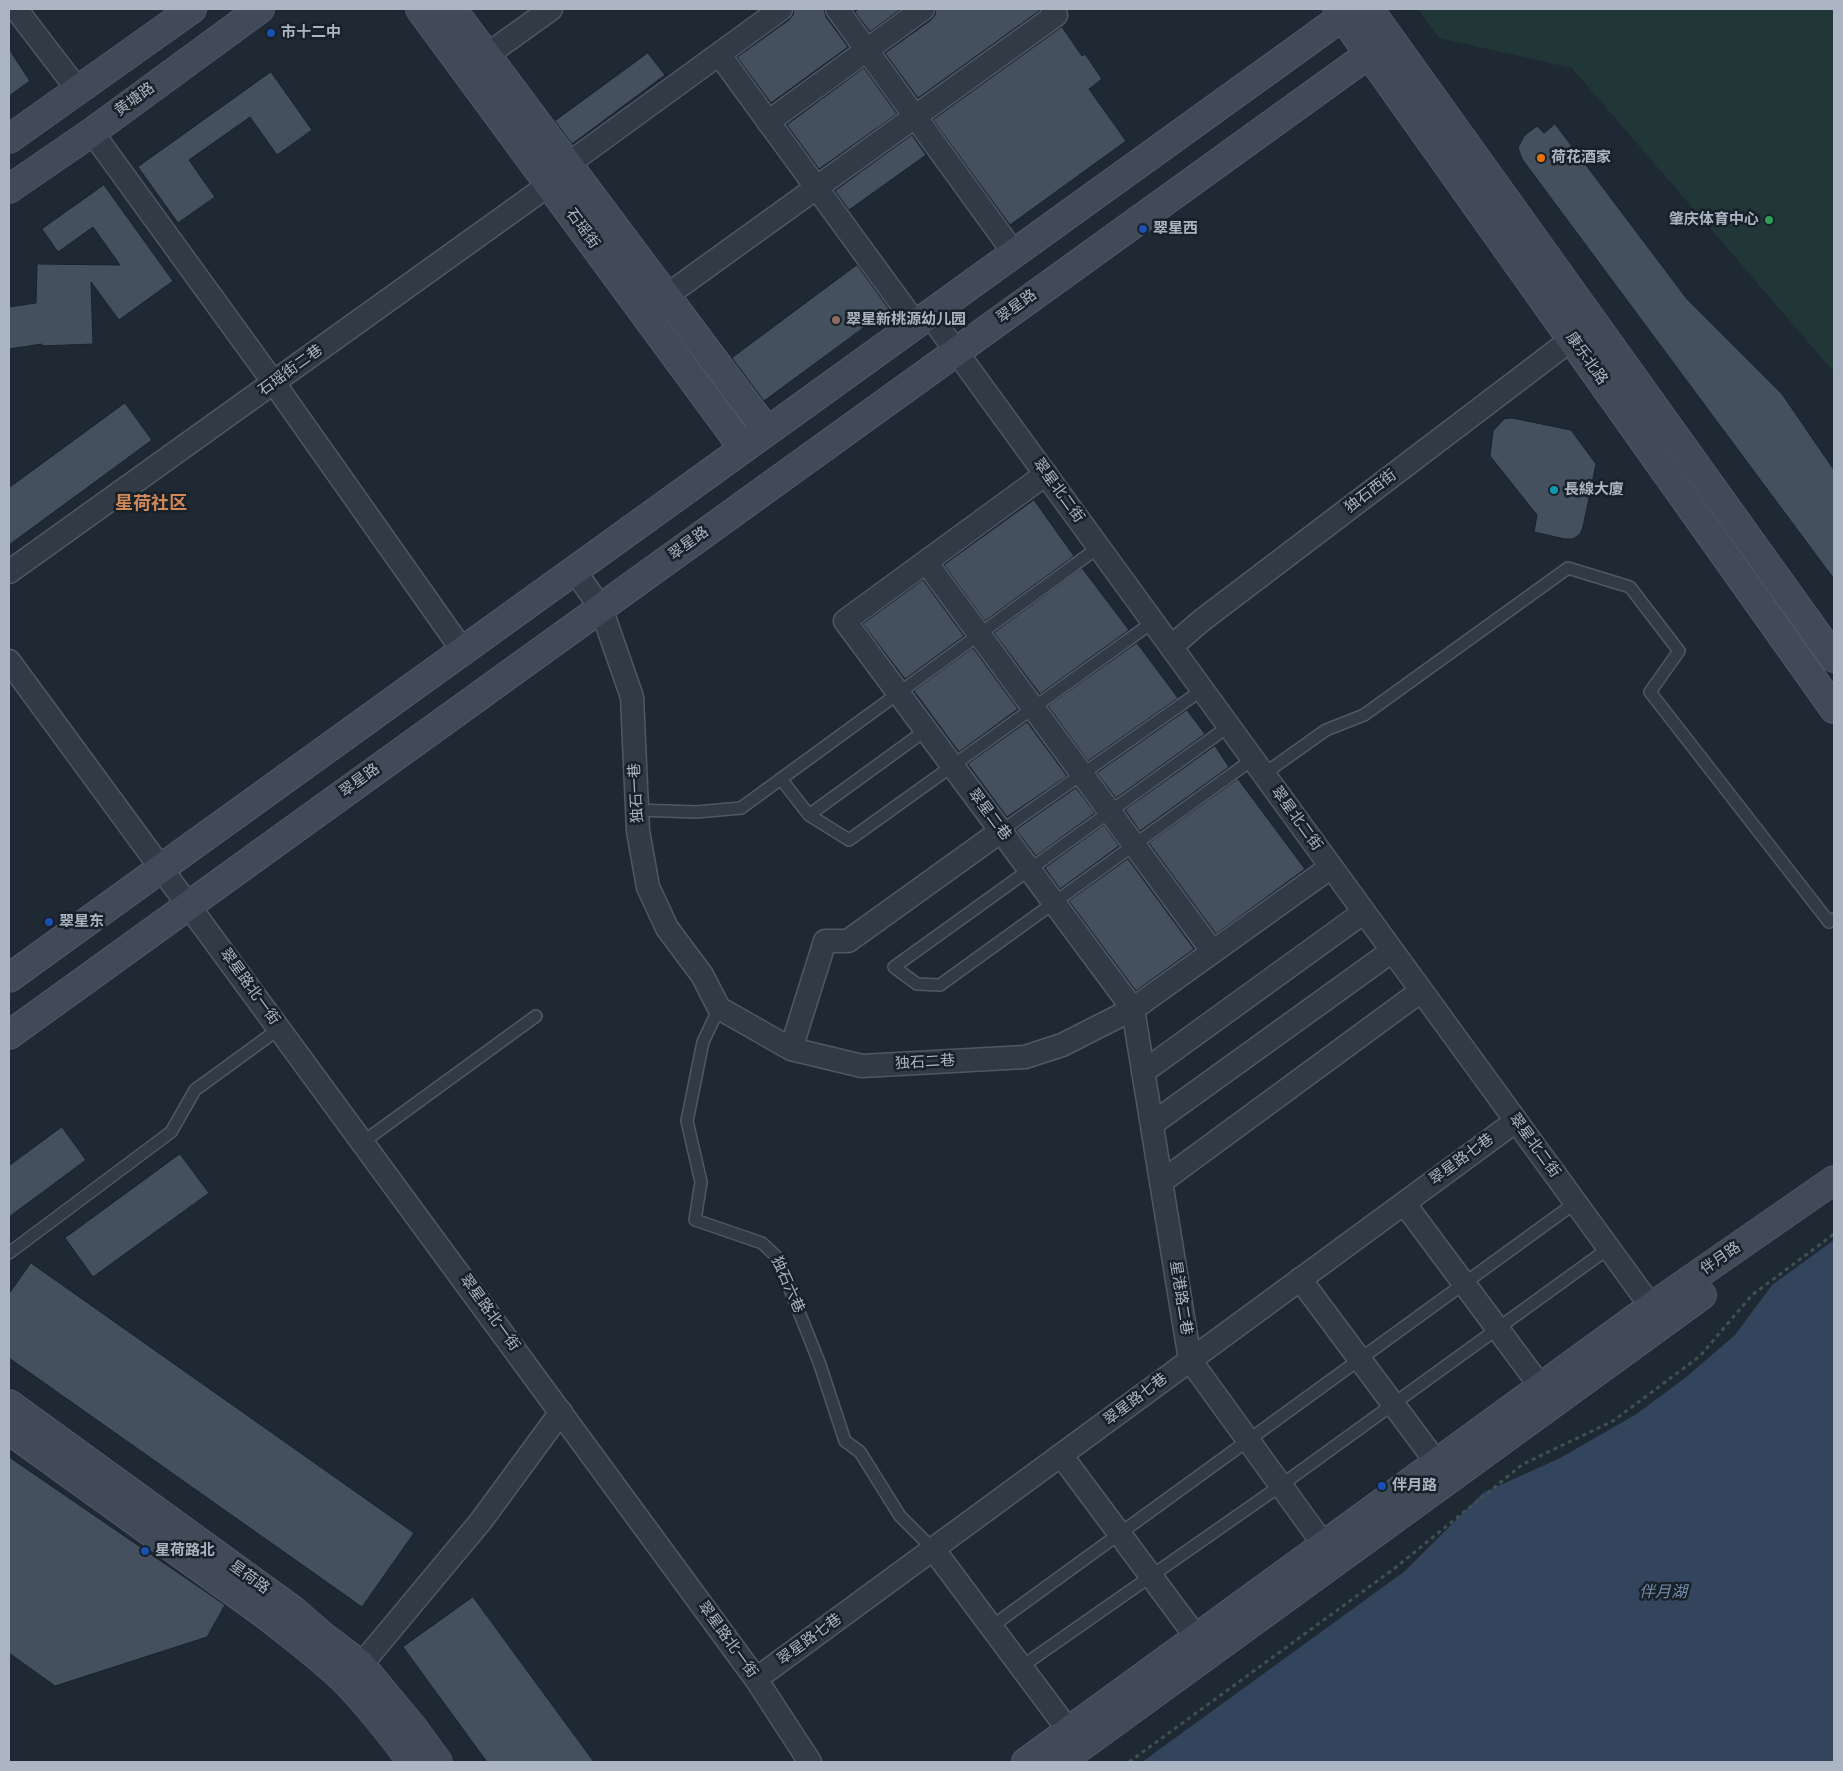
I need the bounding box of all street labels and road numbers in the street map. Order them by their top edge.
street label: 黄塘路 [112,79,158,121]
street label: 石瑶街 [561,206,603,252]
street label: 翠星路 [994,286,1040,328]
street label: 康乐北路 [1561,329,1611,389]
street label: 石瑶街二巷 [255,342,327,400]
street label: 翠星北二街 [1029,455,1087,527]
street label: 独石西街 [1342,467,1400,517]
street label: 翠星路 [666,523,712,565]
street label: 翠星路 [337,760,383,802]
street label: 独石一巷 [626,763,648,823]
street label: 翠星北二街 [1267,783,1325,855]
street label: 翠星二巷 [964,786,1014,844]
street label: 翠星路北一街 [215,945,283,1029]
street label: 独石二巷 [895,1052,955,1074]
street label: 翠星北二街 [1505,1110,1563,1182]
street label: 翠星路七巷 [1426,1131,1498,1189]
street label: 伴月路 [1697,1239,1745,1279]
street label: 独石六巷 [767,1254,807,1316]
street label: 星港路二巷 [1165,1260,1195,1336]
street label: 翠星路北一街 [455,1271,523,1355]
street label: 翠星路七巷 [1101,1370,1171,1430]
street label: 星荷路 [226,1557,272,1599]
street label: 翠星路北一街 [693,1598,761,1682]
street label: 翠星路七巷 [774,1611,846,1669]

